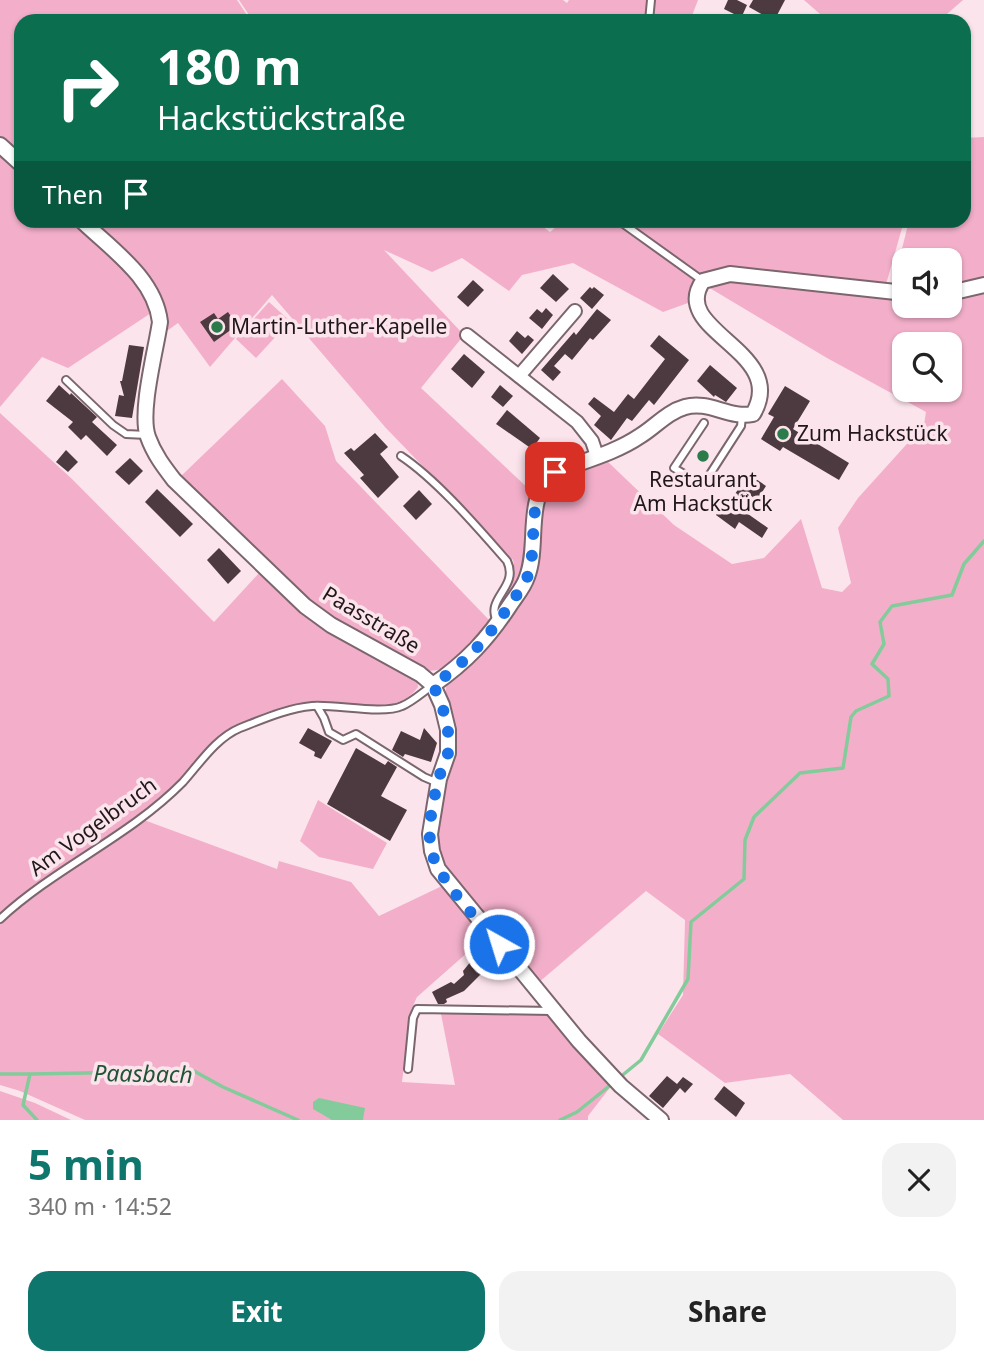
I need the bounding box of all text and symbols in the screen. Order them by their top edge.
text: 180 m [157,33,302,99]
icon: right [42,42,133,133]
text: Hackstückstraße [157,96,406,139]
icon: arrive [117,175,155,213]
text: Then [42,176,103,212]
map controls [892,248,962,402]
button: sound [892,248,962,318]
place label: Martin-Luther-Kapelle [231,312,447,340]
marker: Martin-Luther-Kapelle [209,319,225,335]
button: search [892,332,962,402]
place label: Zum Hackstück [797,419,948,447]
marker: Zum Hackstück [775,426,791,442]
pin [525,442,585,502]
marker: Restaurant Am Hackstück [695,448,711,464]
icon: arrive [536,453,574,491]
place label: Restaurant Am Hackstück [633,465,773,517]
street label: Paasstraße [318,579,425,659]
street label: Am Vogelbruch [23,770,162,882]
position arrow [462,907,536,981]
water label: Paasbach [93,1056,193,1090]
text: 5 min [28,1135,144,1192]
button: close [882,1143,956,1217]
text: 340 m · 14:52 [28,1190,172,1222]
button: Exit [28,1271,485,1351]
button: Share [499,1271,956,1351]

